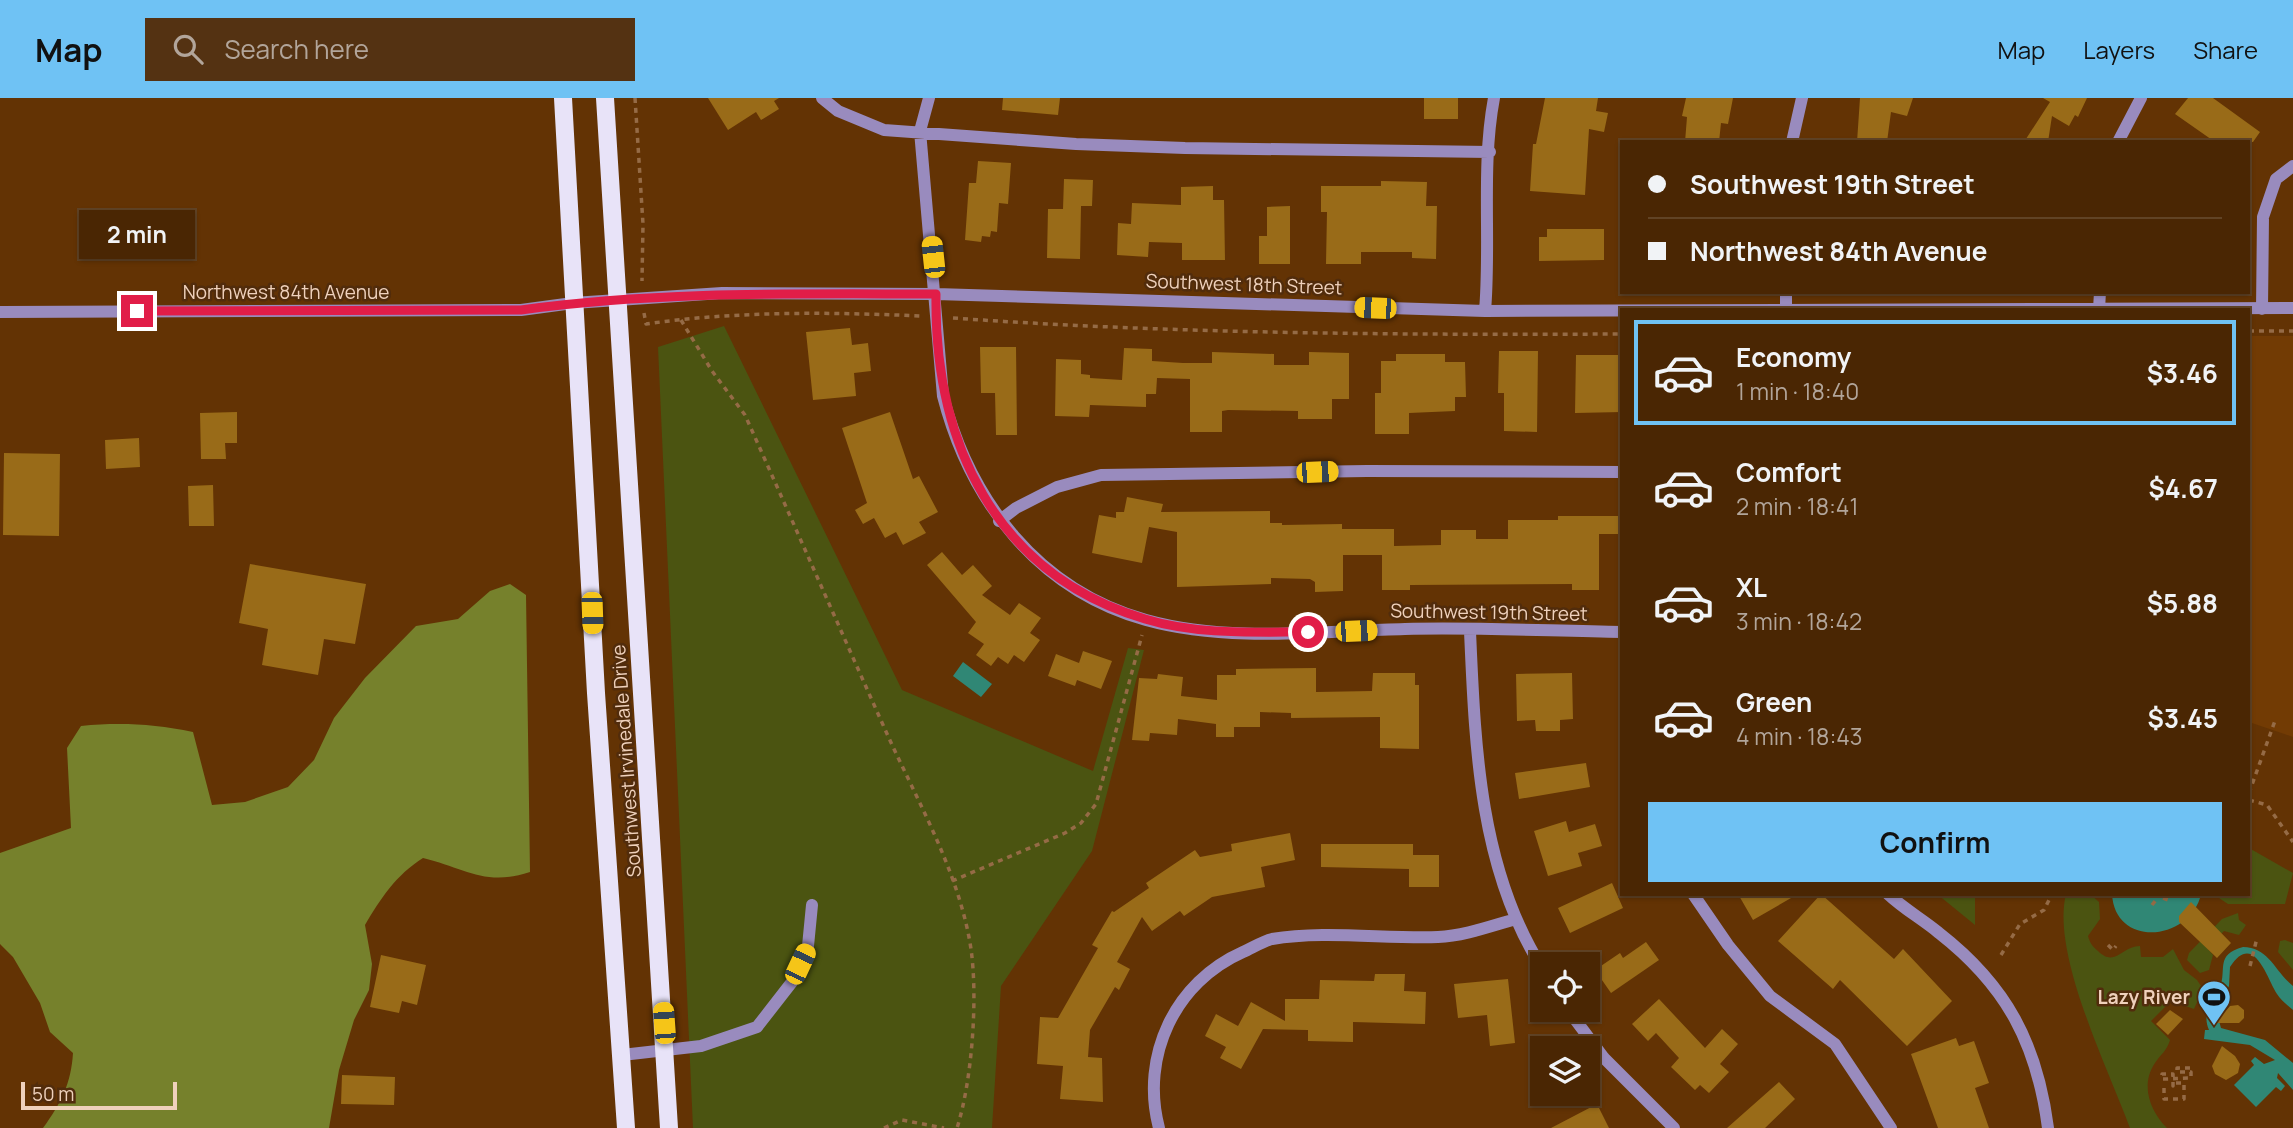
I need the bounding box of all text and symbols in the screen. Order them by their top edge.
search box [145,18,635,81]
text: Map [35,27,103,72]
icon: search [169,30,207,68]
text: Search here [225,31,369,67]
text: Map [1998,33,2045,66]
text: Layers [2083,33,2155,66]
text: Share [2193,33,2258,66]
text: Southwest 19th Street [1690,166,1975,202]
callout: 2 min [79,209,195,258]
text: 2 min [107,218,167,250]
text: Northwest 84th Avenue [1690,233,1987,269]
car [921,235,946,279]
street label: Southwest 18th Street [1145,268,1343,300]
street label: Northwest 84th Avenue [183,279,389,305]
route end [121,295,153,327]
car [1354,297,1397,319]
text: Economy [1736,339,1851,375]
icon: car [1652,341,1715,404]
text: $3.46 [2147,355,2218,391]
text: 1 min · 18:40 [1736,375,1859,407]
text: Comfort [1736,454,1842,490]
icon: car [1652,456,1715,519]
car [1296,461,1339,483]
text: $4.67 [2148,470,2218,506]
text: 2 min · 18:41 [1736,490,1858,522]
text: XL [1736,569,1767,605]
icon: car [1652,571,1715,634]
text: $5.88 [2147,585,2218,621]
car [581,592,604,634]
street label: Southwest 19th Street [1390,597,1588,627]
text: 3 min · 18:42 [1736,605,1862,637]
route start [1292,616,1324,648]
car [1335,620,1378,642]
street label: Southwest Irvinedale Drive [605,644,647,878]
text: Green [1736,684,1812,720]
icon: car [1652,686,1715,749]
text: $3.45 [2148,700,2218,736]
text: 4 min · 18:43 [1736,720,1863,752]
button: Confirm [1648,802,2222,882]
car [782,941,819,987]
map controls [1530,952,1600,1106]
button: locate [1530,952,1600,1022]
sports icon: Lazy River [2195,978,2233,1027]
place label: Lazy River [2098,984,2190,1010]
car [653,1001,676,1045]
button: layers [1530,1036,1600,1106]
scale bar [21,1079,177,1111]
text: 50 m [32,1081,74,1107]

